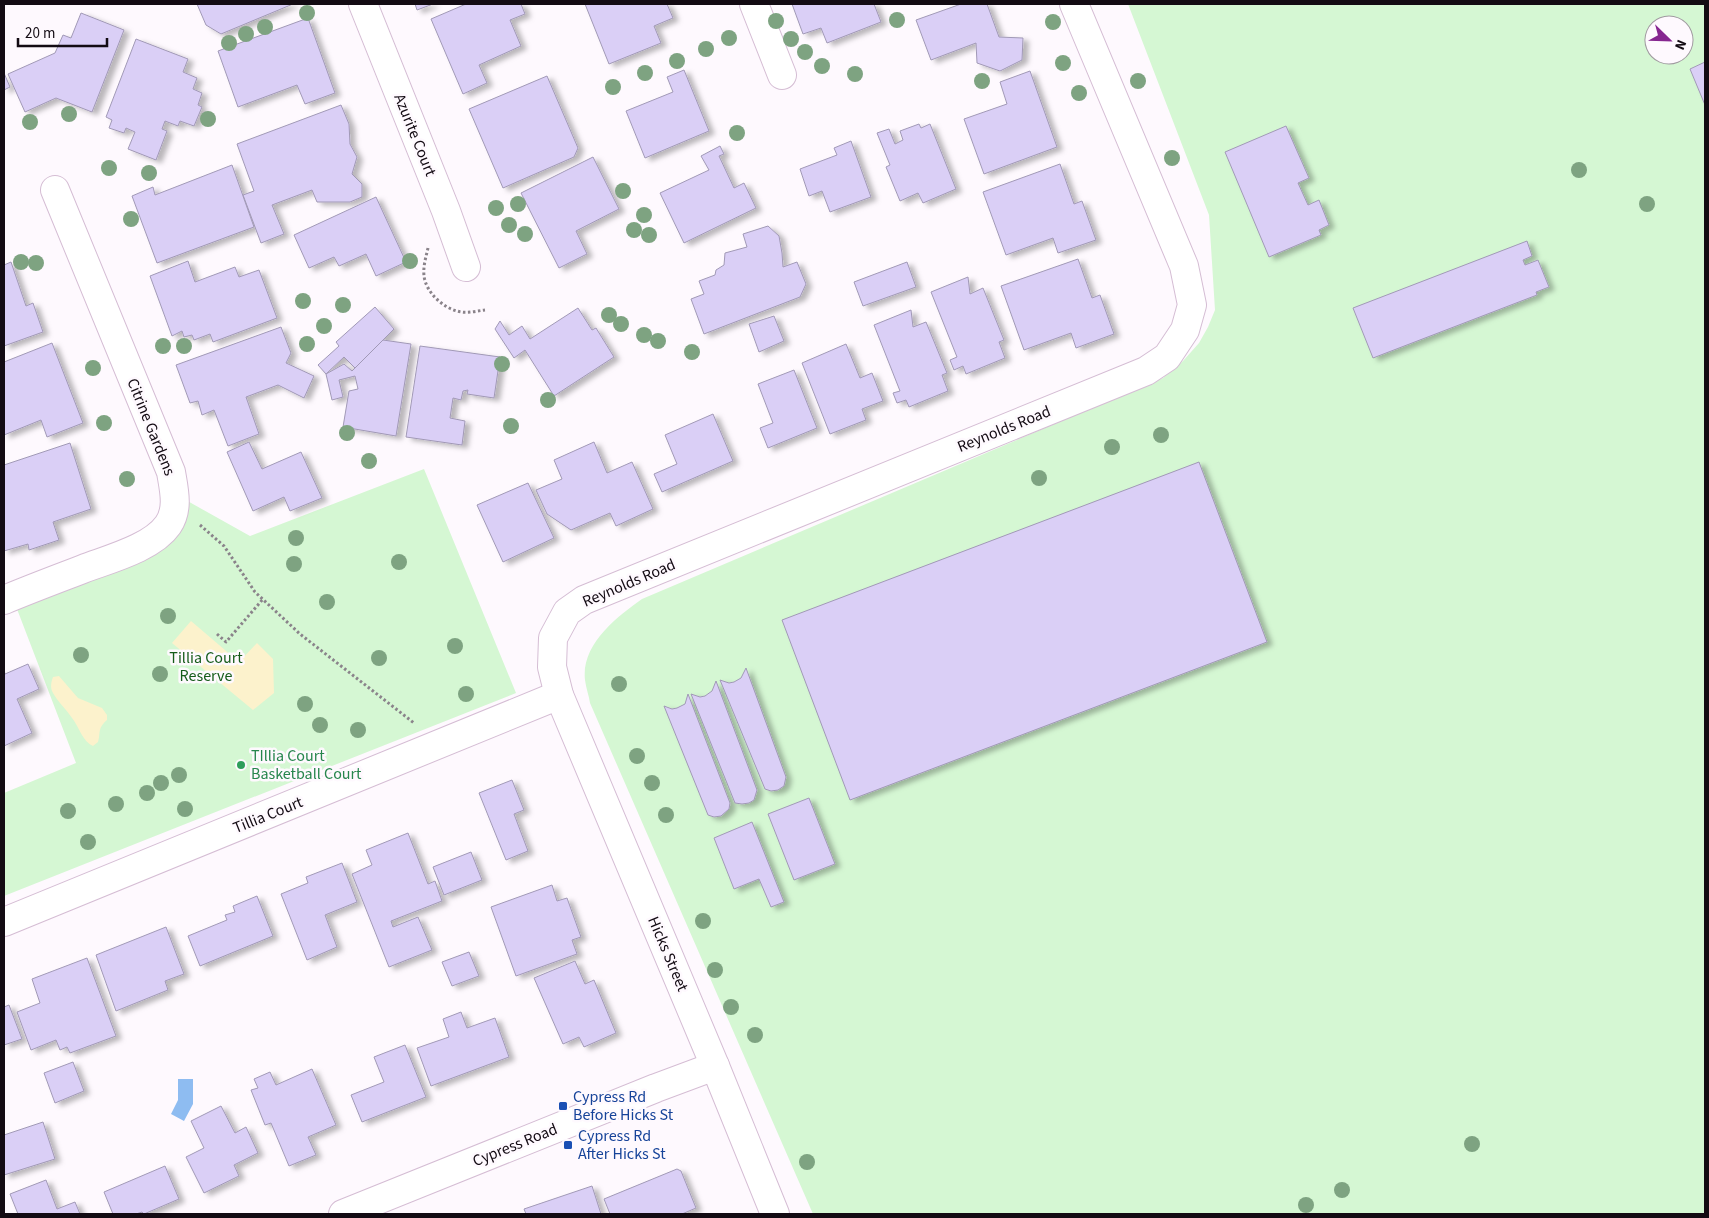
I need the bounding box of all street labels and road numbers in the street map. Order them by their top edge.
street label: Azurite Court [388,90,442,180]
street label: Citrine Gardens [121,375,181,479]
street label: Reynolds Road [954,400,1054,458]
street label: Reynolds Road [579,554,679,612]
street label: Tillia Court [230,791,307,839]
street label: Hicks Street [642,913,694,995]
street label: Cypress Road [469,1118,561,1172]

